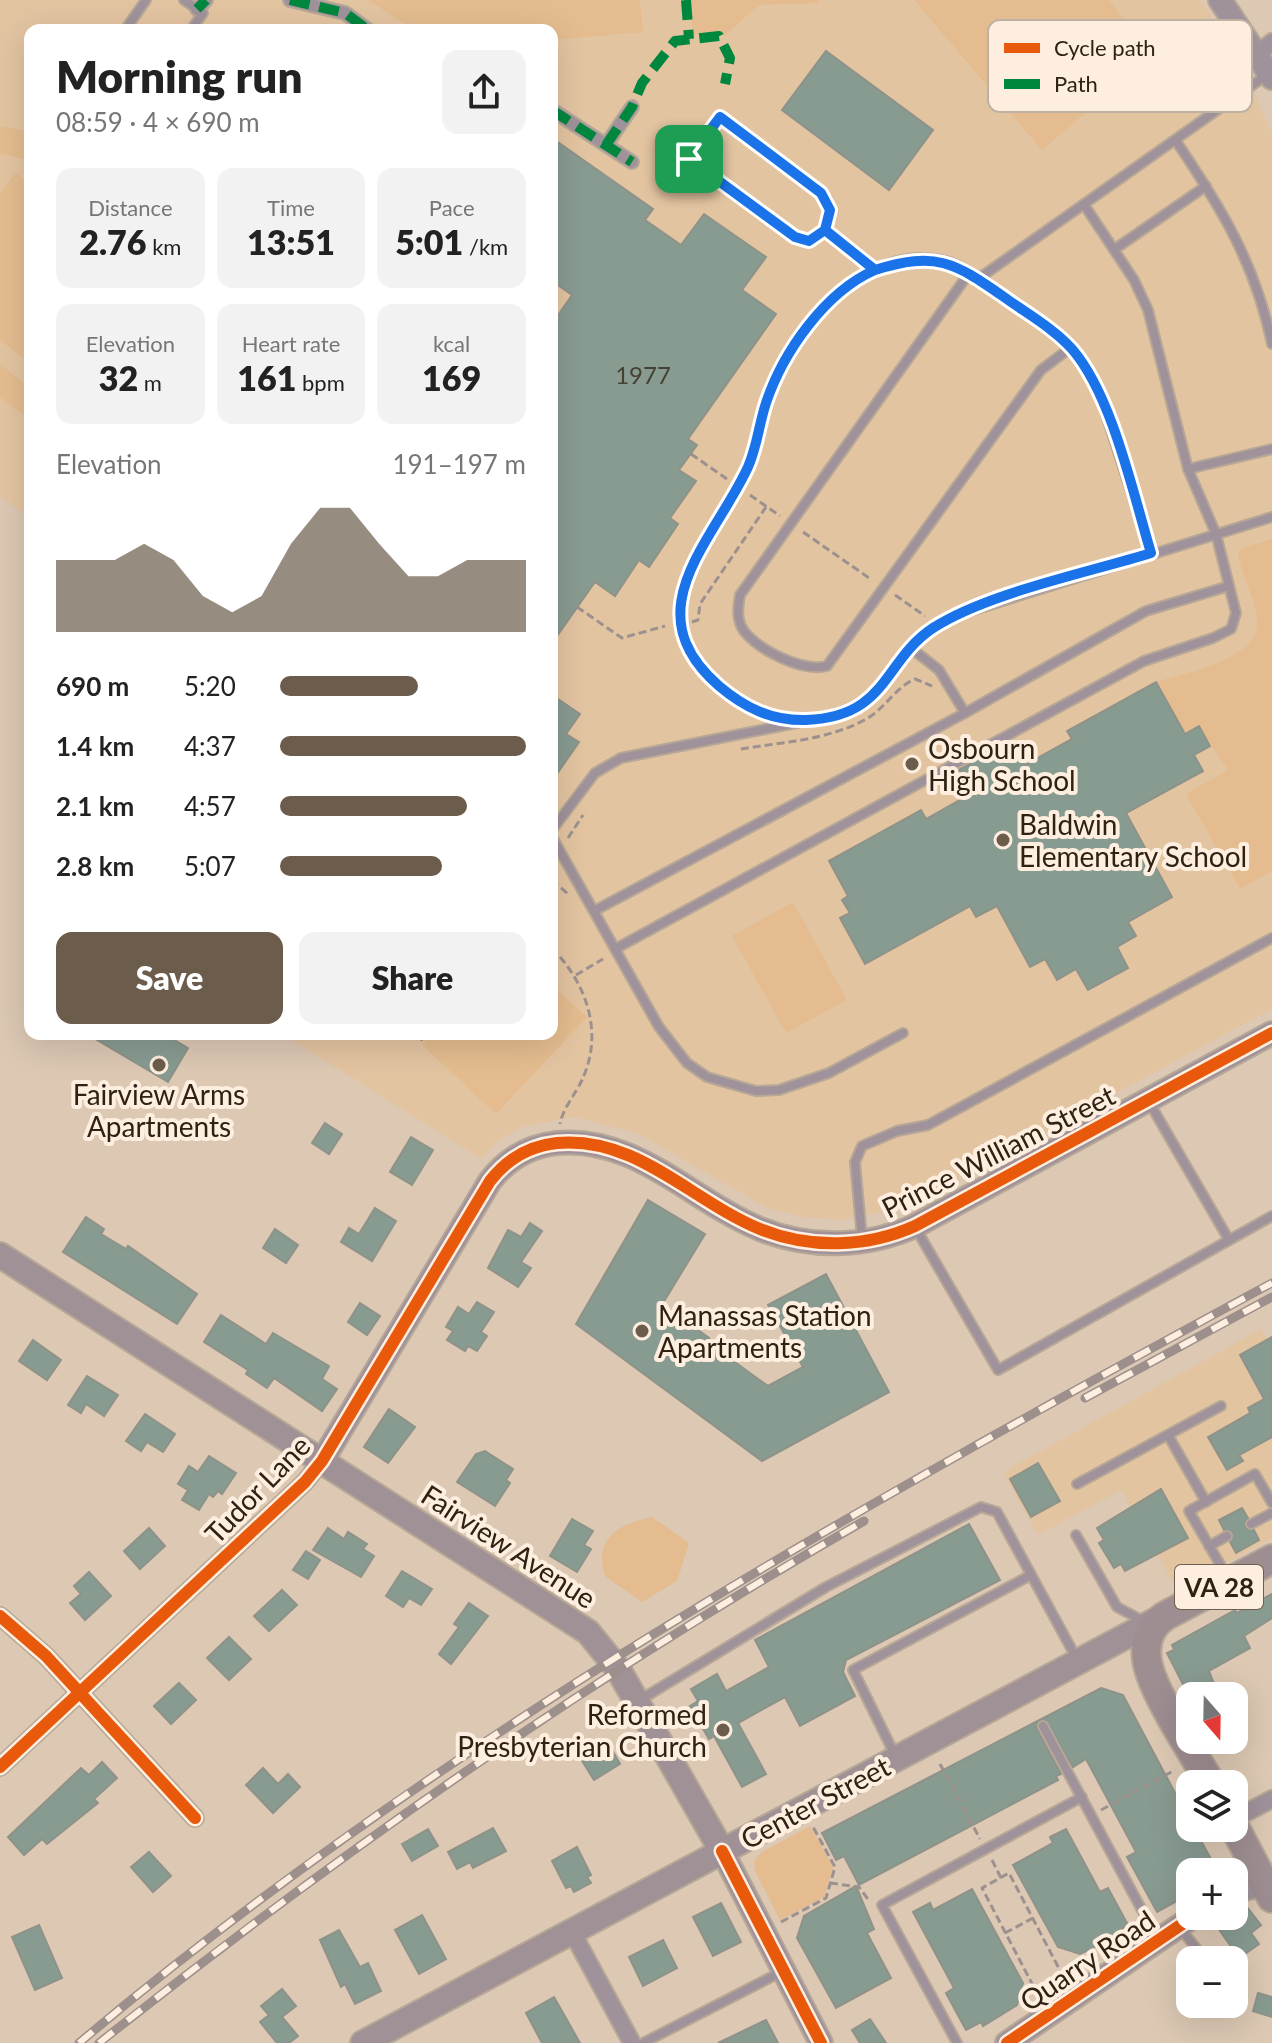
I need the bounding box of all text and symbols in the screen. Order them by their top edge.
legend [988,20,1252,112]
text: Cycle path [1054,34,1156,61]
text: Morning run [56,50,303,102]
button: share [442,50,526,134]
text: Path [1054,70,1098,97]
text: 08:59 · 4 × 690 m [56,106,260,138]
pin [655,125,723,193]
icon: arrive [667,137,711,181]
text: Distance [88,194,173,221]
text: Time [267,194,315,221]
text: Pace [429,194,475,221]
text: 2.76 [79,221,147,262]
text: 13:51 [247,221,335,262]
text: 5:01 [395,221,463,262]
text: km [147,233,181,260]
text: /km [463,233,508,260]
text: Elevation [86,330,175,357]
text: Heart rate [242,330,340,357]
text: kcal [433,330,470,357]
text: 32 [99,357,138,398]
text: 161 [237,357,296,398]
text: 169 [422,357,481,398]
house number: 1977 [615,360,671,389]
text: m [138,369,162,396]
text: bpm [296,369,345,396]
text: Elevation [56,448,162,480]
text: 191–197 m [392,448,526,480]
text: 690 m [56,670,129,702]
text: 5:20 [184,670,236,702]
text: 1.4 km [56,730,134,762]
text: 4:37 [184,730,236,762]
place label: Osbourn High School [928,731,1076,797]
marker: Osbourn High School [903,755,921,773]
text: 2.1 km [56,790,134,822]
text: 4:57 [184,790,236,822]
place label: Baldwin Elementary School [1019,807,1247,873]
marker: Baldwin Elementary School [994,831,1012,849]
text: 2.8 km [56,850,134,882]
text: 5:07 [184,850,236,882]
button: Save [56,932,283,1024]
button: Share [299,932,526,1024]
marker: Fairview Arms Apartments [150,1056,168,1074]
place label: Fairview Arms Apartments [73,1077,245,1143]
street label: Prince William Street [876,1077,1120,1225]
place label: Manassas Station Apartments [658,1298,872,1364]
marker: Manassas Station Apartments [633,1322,651,1340]
street label: Tudor Lane [197,1428,317,1550]
street label: Fairview Avenue [416,1477,602,1615]
road number: VA 28 [1175,1565,1263,1609]
north arrow [1176,1682,1248,1754]
map controls [1176,1682,1248,2018]
place label: Reformed Presbyterian Church [457,1697,707,1763]
marker: Reformed Presbyterian Church [714,1721,732,1739]
street label: Center Street [735,1749,895,1855]
button: layers [1176,1770,1248,1842]
button: + [1176,1858,1248,1930]
street label: Quarry Road [1013,1903,1161,2017]
button: − [1176,1946,1248,2018]

